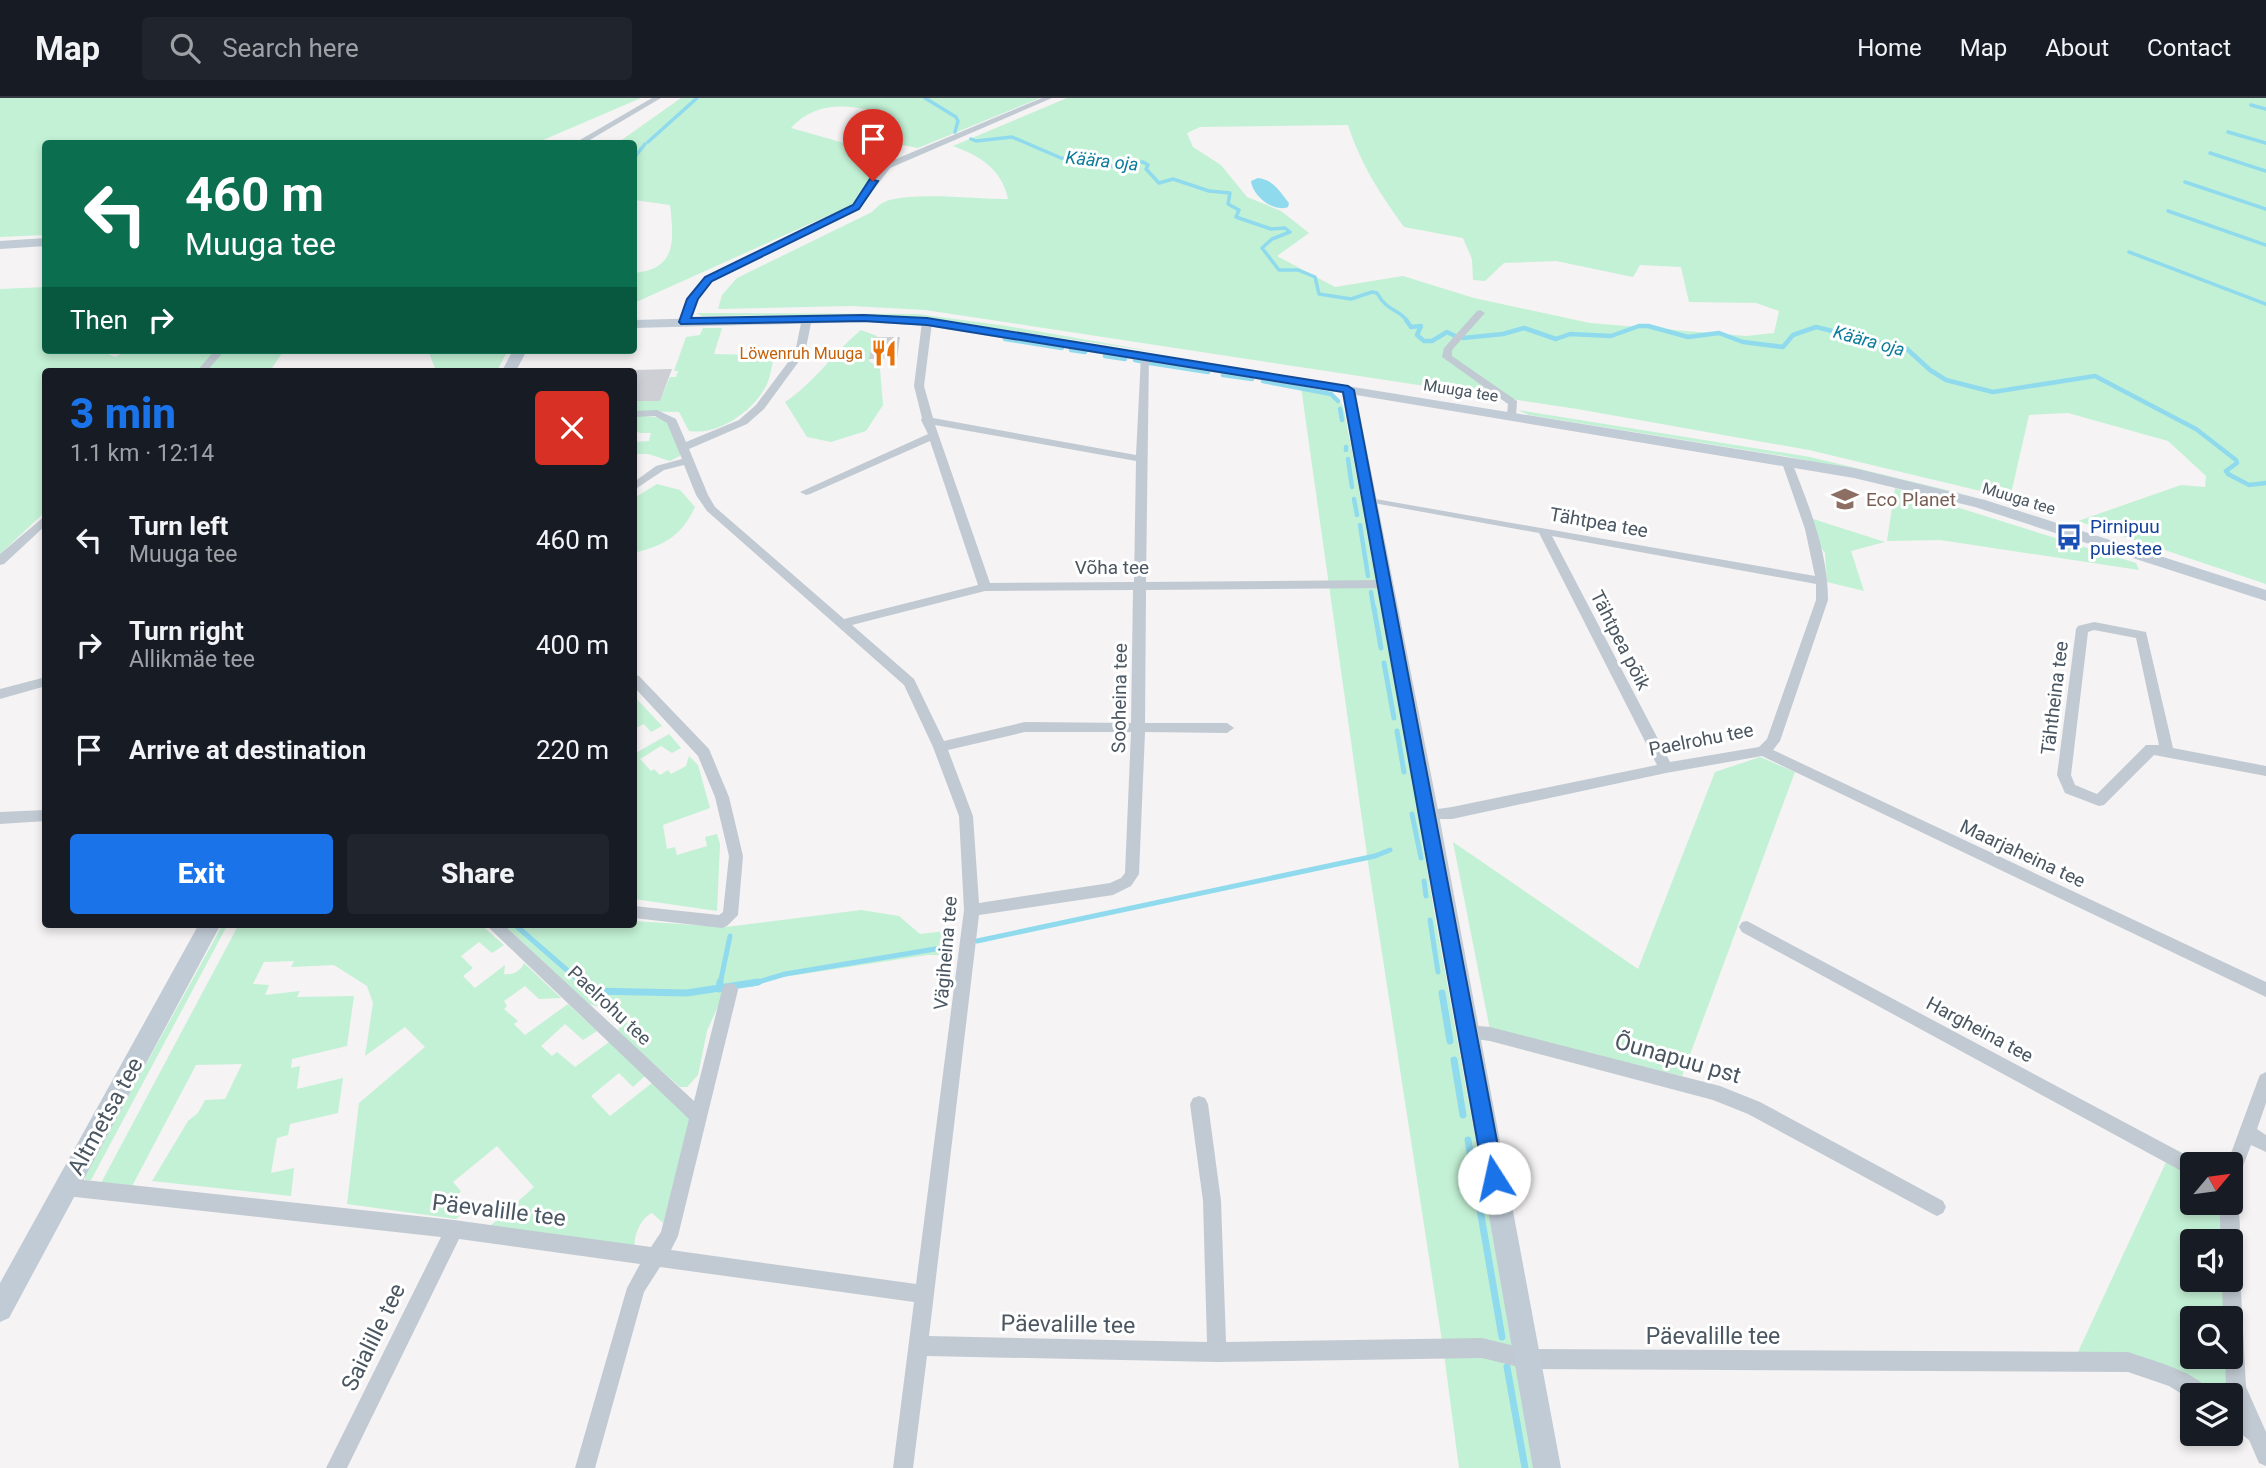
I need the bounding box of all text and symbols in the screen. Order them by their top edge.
search box [142,17,632,80]
text: Map [35,29,100,68]
icon: search [166,29,204,67]
text: Search here [222,33,359,63]
text: Home [1857,34,1922,62]
text: Map [1960,34,2007,62]
text: About [2045,34,2109,62]
text: Contact [2147,34,2231,62]
pin [843,109,903,181]
icon: arrive [854,120,892,158]
water label: Käära oja [1065,146,1139,175]
text: 460 m [185,166,324,223]
icon: left [70,168,161,259]
text: Muuga tee [185,225,336,263]
icon: right [142,301,180,339]
text: Then [70,305,128,335]
water label: Käära oja [1831,321,1907,360]
restaurant icon: Löwenruh Muuga [869,338,899,368]
place label: Löwenruh Muuga [740,344,863,363]
street label: Muuga tee [1422,375,1500,406]
text: 3 min [70,389,176,438]
button: close [535,391,609,465]
text: 1.1 km · 12:14 [70,440,214,467]
street label: Muuga tee [1980,478,2058,519]
school or university icon: Eco Planet [1830,484,1860,514]
place label: Eco Planet [1866,488,1956,511]
street label: Tähtpea tee [1548,503,1650,542]
text: Turn left [129,511,228,541]
place label: Pirnipuu puiestee [2090,515,2162,560]
icon: left [70,521,108,559]
bus stop icon: Pirnipuu puiestee [2054,522,2084,552]
text: 460 m [536,525,609,555]
text: Muuga tee [129,541,238,568]
street label: Võha tee [1075,556,1149,579]
street label: Tähtpea põik [1586,587,1656,694]
text: Turn right [129,616,244,646]
icon: right [70,626,108,664]
text: 400 m [536,630,609,660]
street label: Tähtheina tee [2036,640,2073,756]
street label: Sooheina tee [1107,643,1132,753]
text: Allikmäe tee [129,646,255,673]
street label: Paelrohu tee [1647,718,1755,761]
icon: arrive [70,731,108,769]
text: Arrive at destination [129,735,366,765]
text: 220 m [536,735,609,765]
street label: Maarjaheina tee [1956,814,2089,893]
button: Exit [70,834,333,914]
button: Share [347,834,609,914]
street label: Vägiheina tee [929,895,962,1011]
street label: Paelrohu tee [563,961,656,1050]
street label: Hargheina tee [1922,992,2037,1067]
street label: Õunapuu pst [1612,1027,1744,1089]
street label: Altmetsa tee [62,1053,149,1180]
position arrow [1457,1141,1531,1215]
north arrow [2180,1152,2244,1214]
map controls [2180,1152,2243,1446]
street label: Päevalille tee [430,1189,567,1232]
button: sound [2180,1229,2243,1292]
street label: Saialille tee [336,1279,411,1395]
button: search [2180,1306,2243,1369]
street label: Päevalille tee [1000,1310,1136,1339]
street label: Päevalille tee [1646,1323,1780,1350]
button: layers [2180,1383,2243,1446]

